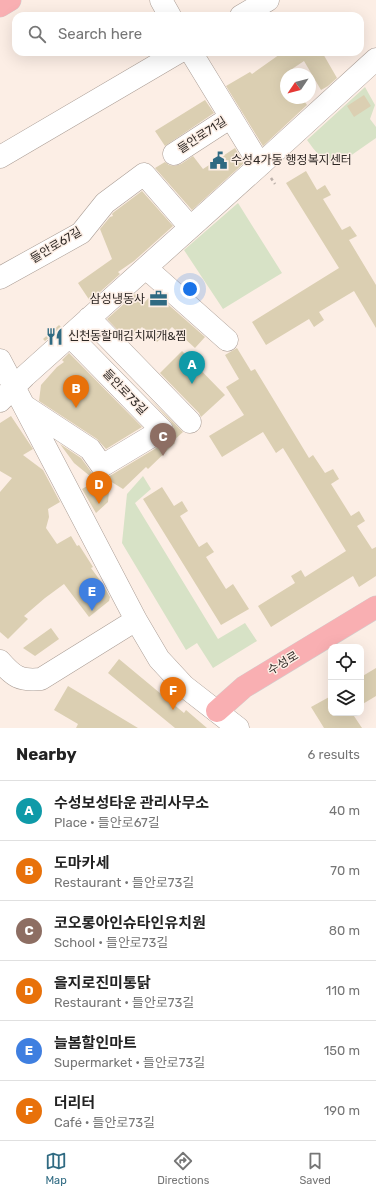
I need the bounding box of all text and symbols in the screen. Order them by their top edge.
search box [12,12,364,56]
icon: search [26,23,48,45]
text: Search here [58,25,142,43]
north arrow [280,68,316,104]
street label: 들안로71길 [175,114,229,156]
public building icon: 수성4가동 행정복지센터 [208,150,228,170]
place label: 수성4가동 행정복지센터 [231,153,352,167]
street label: 들안로67길 [28,224,84,266]
your location [180,279,200,299]
office icon: 삼성냉동사 [148,289,168,309]
place label: 삼성냉동사 [90,292,145,306]
restaurant icon: 신천동할매김치찌개&찜 [45,326,65,346]
place label: 신천동할매김치찌개&찜 [68,329,187,343]
pin: A [179,351,205,384]
street label: 들안로73길 [100,366,150,418]
pin: B [63,375,89,408]
pin: C [150,423,176,456]
pin: D [86,471,112,504]
pin: E [79,578,105,611]
map controls [328,644,364,716]
button: locate [328,644,364,680]
street label: 수성로 [265,648,301,678]
pin: F [160,677,186,710]
button: layers [328,680,364,716]
text: Nearby [16,744,77,764]
text: 6 results [308,747,360,762]
text: 수성보성타운 관리사무소 [54,794,209,812]
text: A [24,803,34,818]
text: 40 m [329,803,360,818]
text: Place · 들안로67길 [54,815,160,830]
text: 도마카세 [54,854,109,872]
text: B [24,863,34,878]
text: 70 m [330,863,360,878]
text: Restaurant · 들안로73길 [54,875,194,890]
text: 코오롱아인슈타인유치원 [54,914,206,932]
text: C [24,923,34,938]
text: 80 m [329,923,360,938]
text: School · 들안로73길 [54,935,168,950]
text: 을지로진미통닭 [54,974,151,992]
text: D [24,983,34,998]
text: 110 m [326,983,360,998]
text: Restaurant · 들안로73길 [54,995,194,1010]
text: 늘봄할인마트 [54,1034,137,1052]
text: E [25,1043,33,1058]
text: 150 m [324,1043,360,1058]
text: Supermarket · 들안로73길 [54,1055,205,1070]
text: 더리터 [54,1094,95,1112]
text: F [25,1103,33,1118]
text: 190 m [324,1103,360,1118]
text: Café · 들안로73길 [54,1115,155,1130]
tab: Map [45,1150,67,1187]
tab: Directions [157,1150,209,1187]
tab: Saved [300,1150,331,1187]

